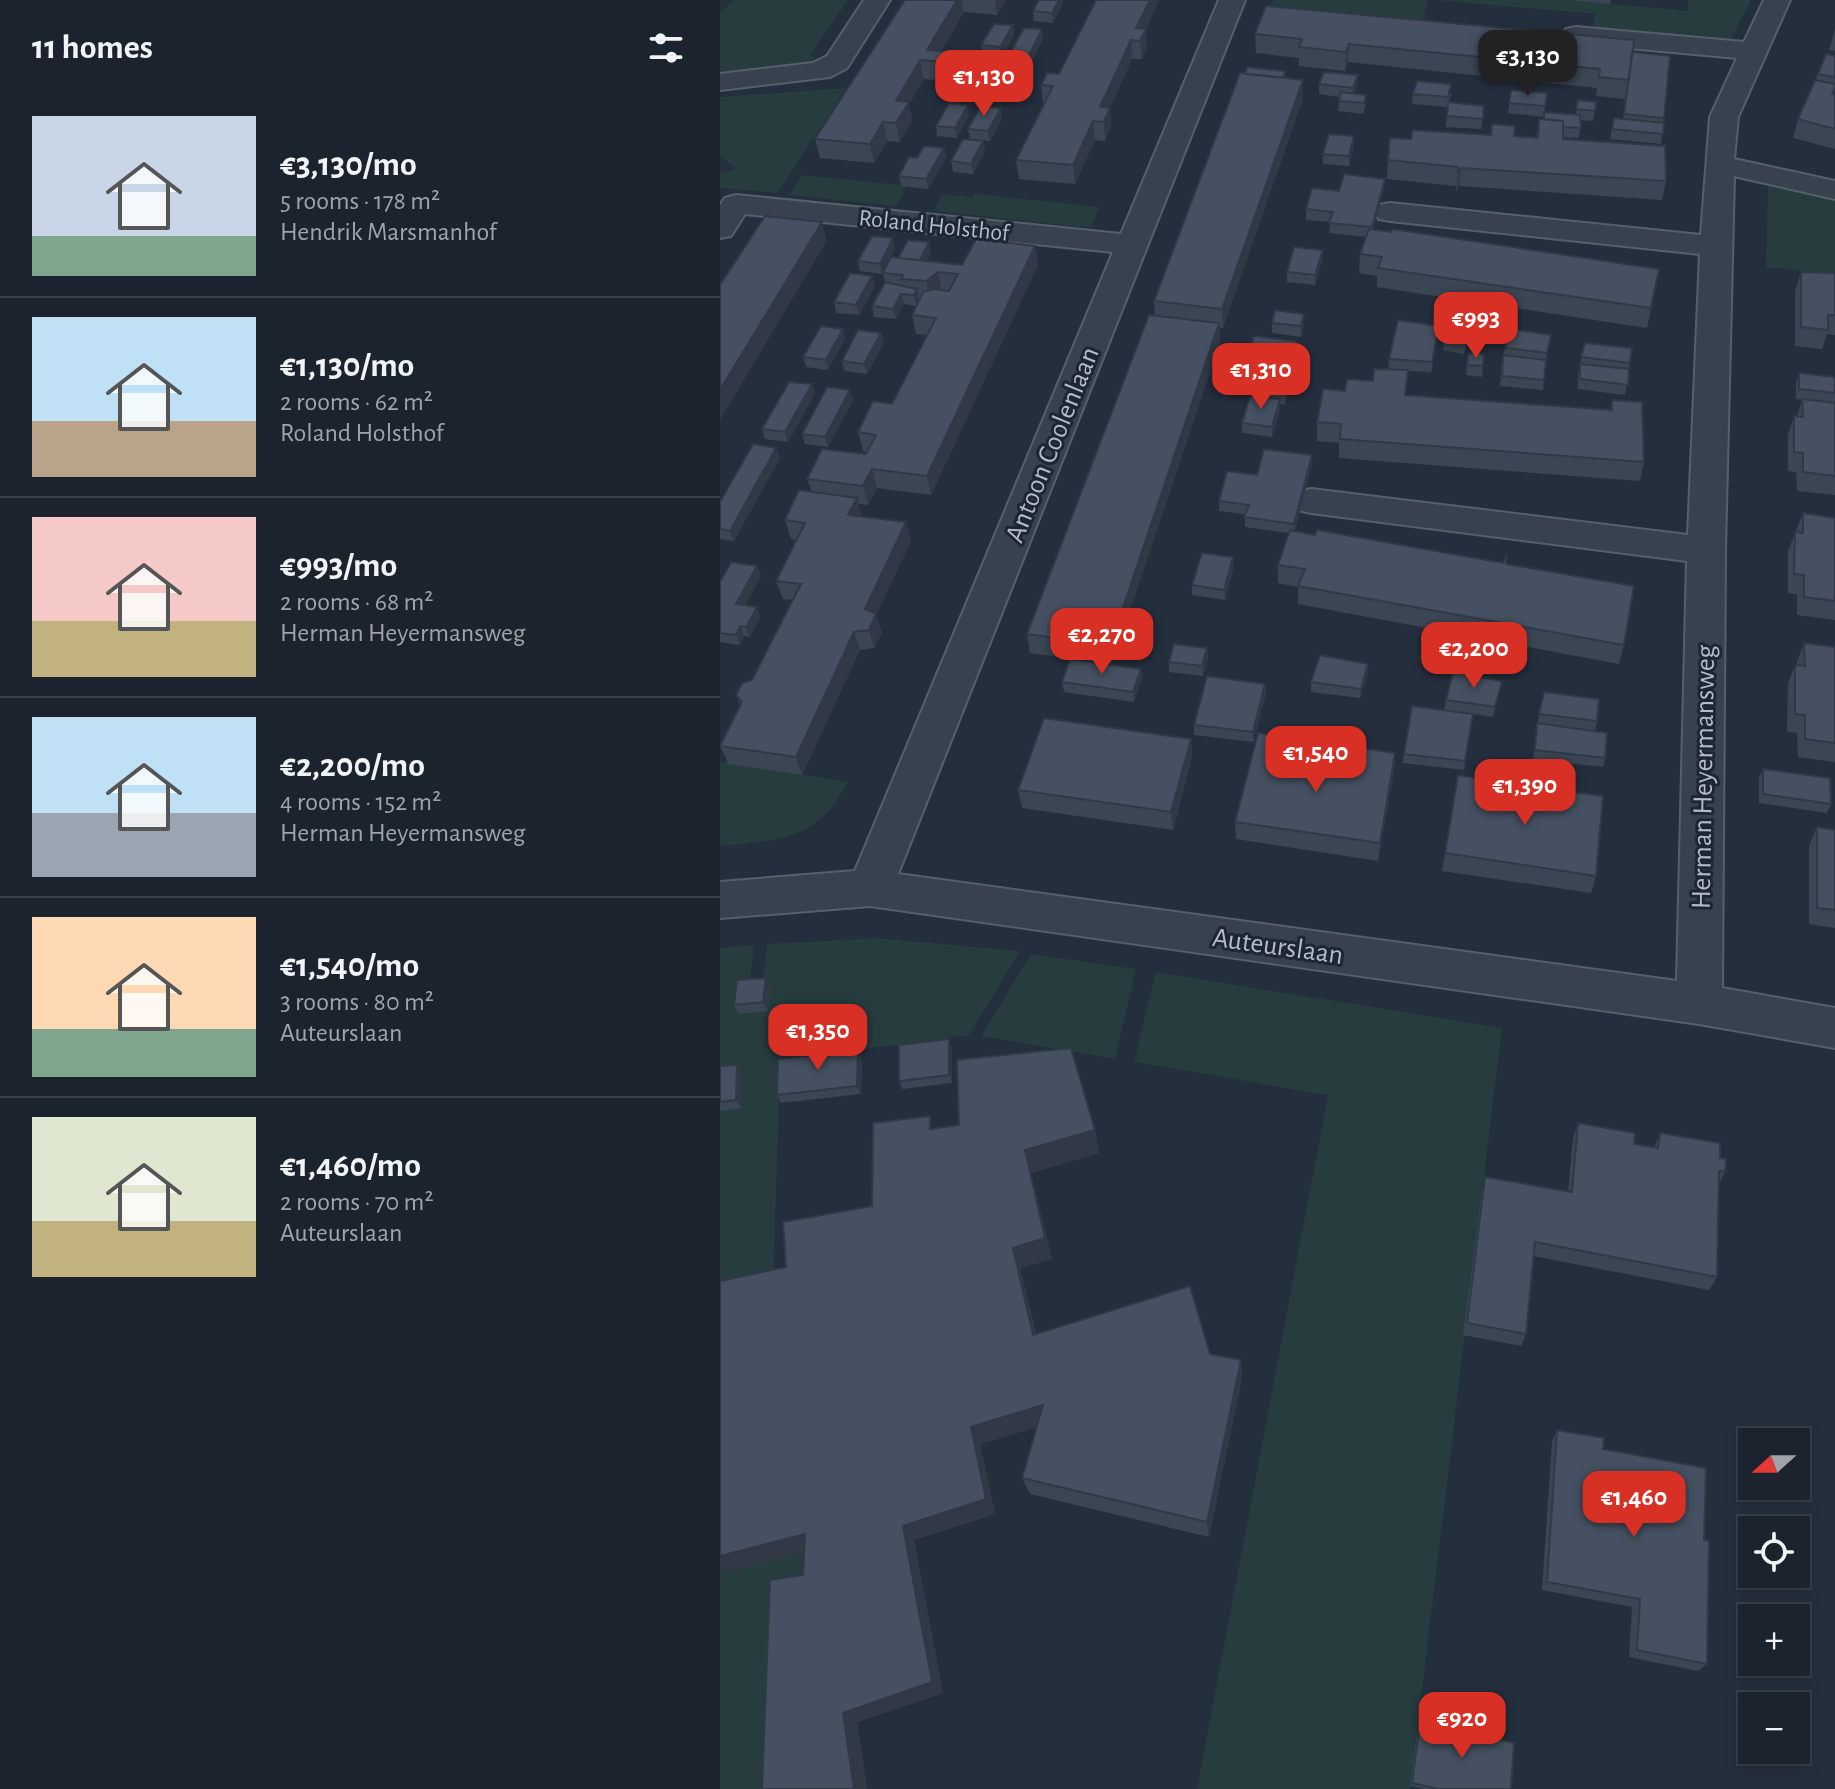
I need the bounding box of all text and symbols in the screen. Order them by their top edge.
icon: filters [644,26,688,70]
pin: €3,130 [1463,30,1593,98]
text: 11 homes [32,31,153,65]
text: €3,130 [1496,43,1560,69]
pin: €1,130 [919,50,1049,118]
text: €1,130 [953,63,1015,89]
icon: home [96,148,192,244]
text: €3,130/mo [280,148,417,182]
text: 5 rooms · 178 m² [280,188,440,214]
street label: Roland Holsthof [858,206,1012,246]
text: Hendrik Marsmanhof [280,219,497,245]
pin: €993 [1429,292,1523,360]
text: €993 [1452,305,1500,331]
street label: Antoon Coolenlaan [1001,343,1105,546]
pin: €1,310 [1196,343,1326,411]
icon: home [96,349,192,445]
text: €1,130/mo [280,349,414,383]
text: €1,310 [1230,356,1292,382]
text: 2 rooms · 62 m² [280,389,433,415]
text: Roland Holsthof [280,420,444,446]
icon: home [96,549,192,645]
text: €993/mo [280,549,397,583]
text: 2 rooms · 68 m² [280,589,433,615]
pin: €2,270 [1037,608,1167,676]
text: Herman Heyermansweg [280,620,525,646]
text: €2,270 [1068,621,1136,647]
pin: €2,200 [1409,622,1539,690]
text: €2,200 [1439,635,1509,661]
street label: Herman Heyermansweg [1688,644,1720,909]
pin: €1,540 [1251,726,1381,794]
text: €1,540 [1283,739,1349,765]
icon: home [96,749,192,845]
text: €2,200/mo [280,749,425,783]
pin: €1,390 [1460,759,1590,827]
text: €1,390 [1493,772,1557,798]
text: 4 rooms · 152 m² [280,789,441,815]
text: Herman Heyermansweg [280,820,525,846]
street label: Auteurslaan [1211,924,1345,970]
icon: home [96,949,192,1045]
text: €1,540/mo [280,949,419,983]
text: 3 rooms · 80 m² [280,989,434,1015]
pin: €1,350 [753,1004,883,1072]
text: €1,350 [786,1017,850,1043]
text: Auteurslaan [280,1020,402,1046]
icon: home [96,1149,192,1245]
text: €1,460/mo [280,1149,421,1183]
text: 2 rooms · 70 m² [280,1189,433,1215]
text: Auteurslaan [280,1220,402,1246]
north arrow [1738,1428,1810,1500]
map controls [1738,1428,1810,1764]
pin: €1,460 [1569,1471,1699,1539]
text: €1,460 [1601,1484,1667,1510]
button: locate [1738,1516,1810,1588]
button: + [1738,1604,1810,1676]
pin: €920 [1415,1692,1509,1760]
button: − [1738,1692,1810,1764]
text: €920 [1437,1705,1487,1731]

